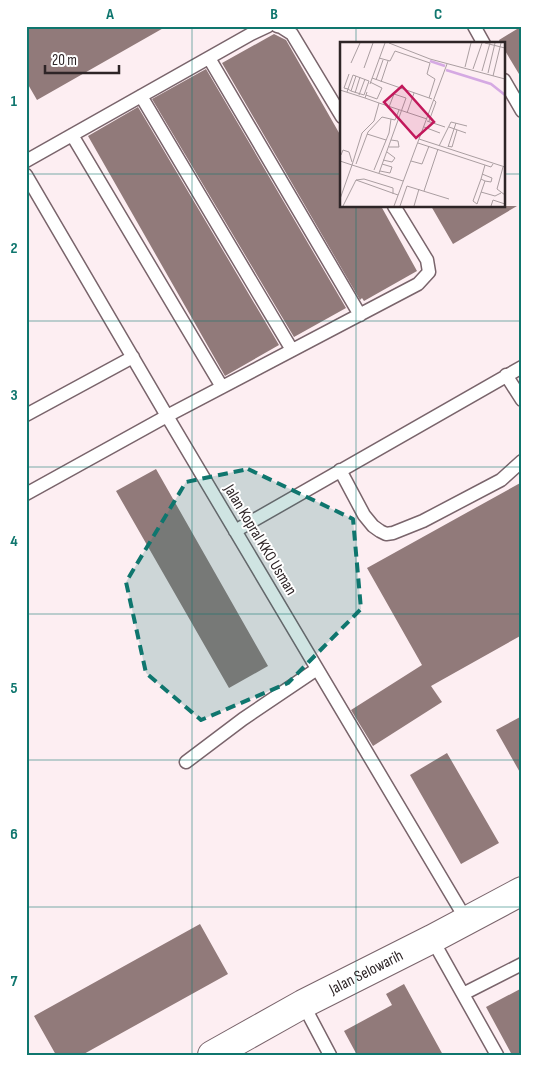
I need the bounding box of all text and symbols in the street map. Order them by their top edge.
text: A [105,5,114,24]
text: B [270,5,278,24]
text: C [434,5,442,24]
scale bar [45,42,119,74]
inset map [340,42,506,208]
text: 20 m [52,51,77,70]
text: 1 [11,92,18,111]
text: 2 [10,239,18,258]
text: 3 [10,386,18,405]
street label: Jalan Kopral KKO Usman [219,480,301,599]
text: 4 [10,532,18,551]
text: 5 [10,679,18,698]
text: 6 [10,825,18,844]
street label: Jalan Selowarih [325,946,406,999]
text: 7 [11,972,18,991]

